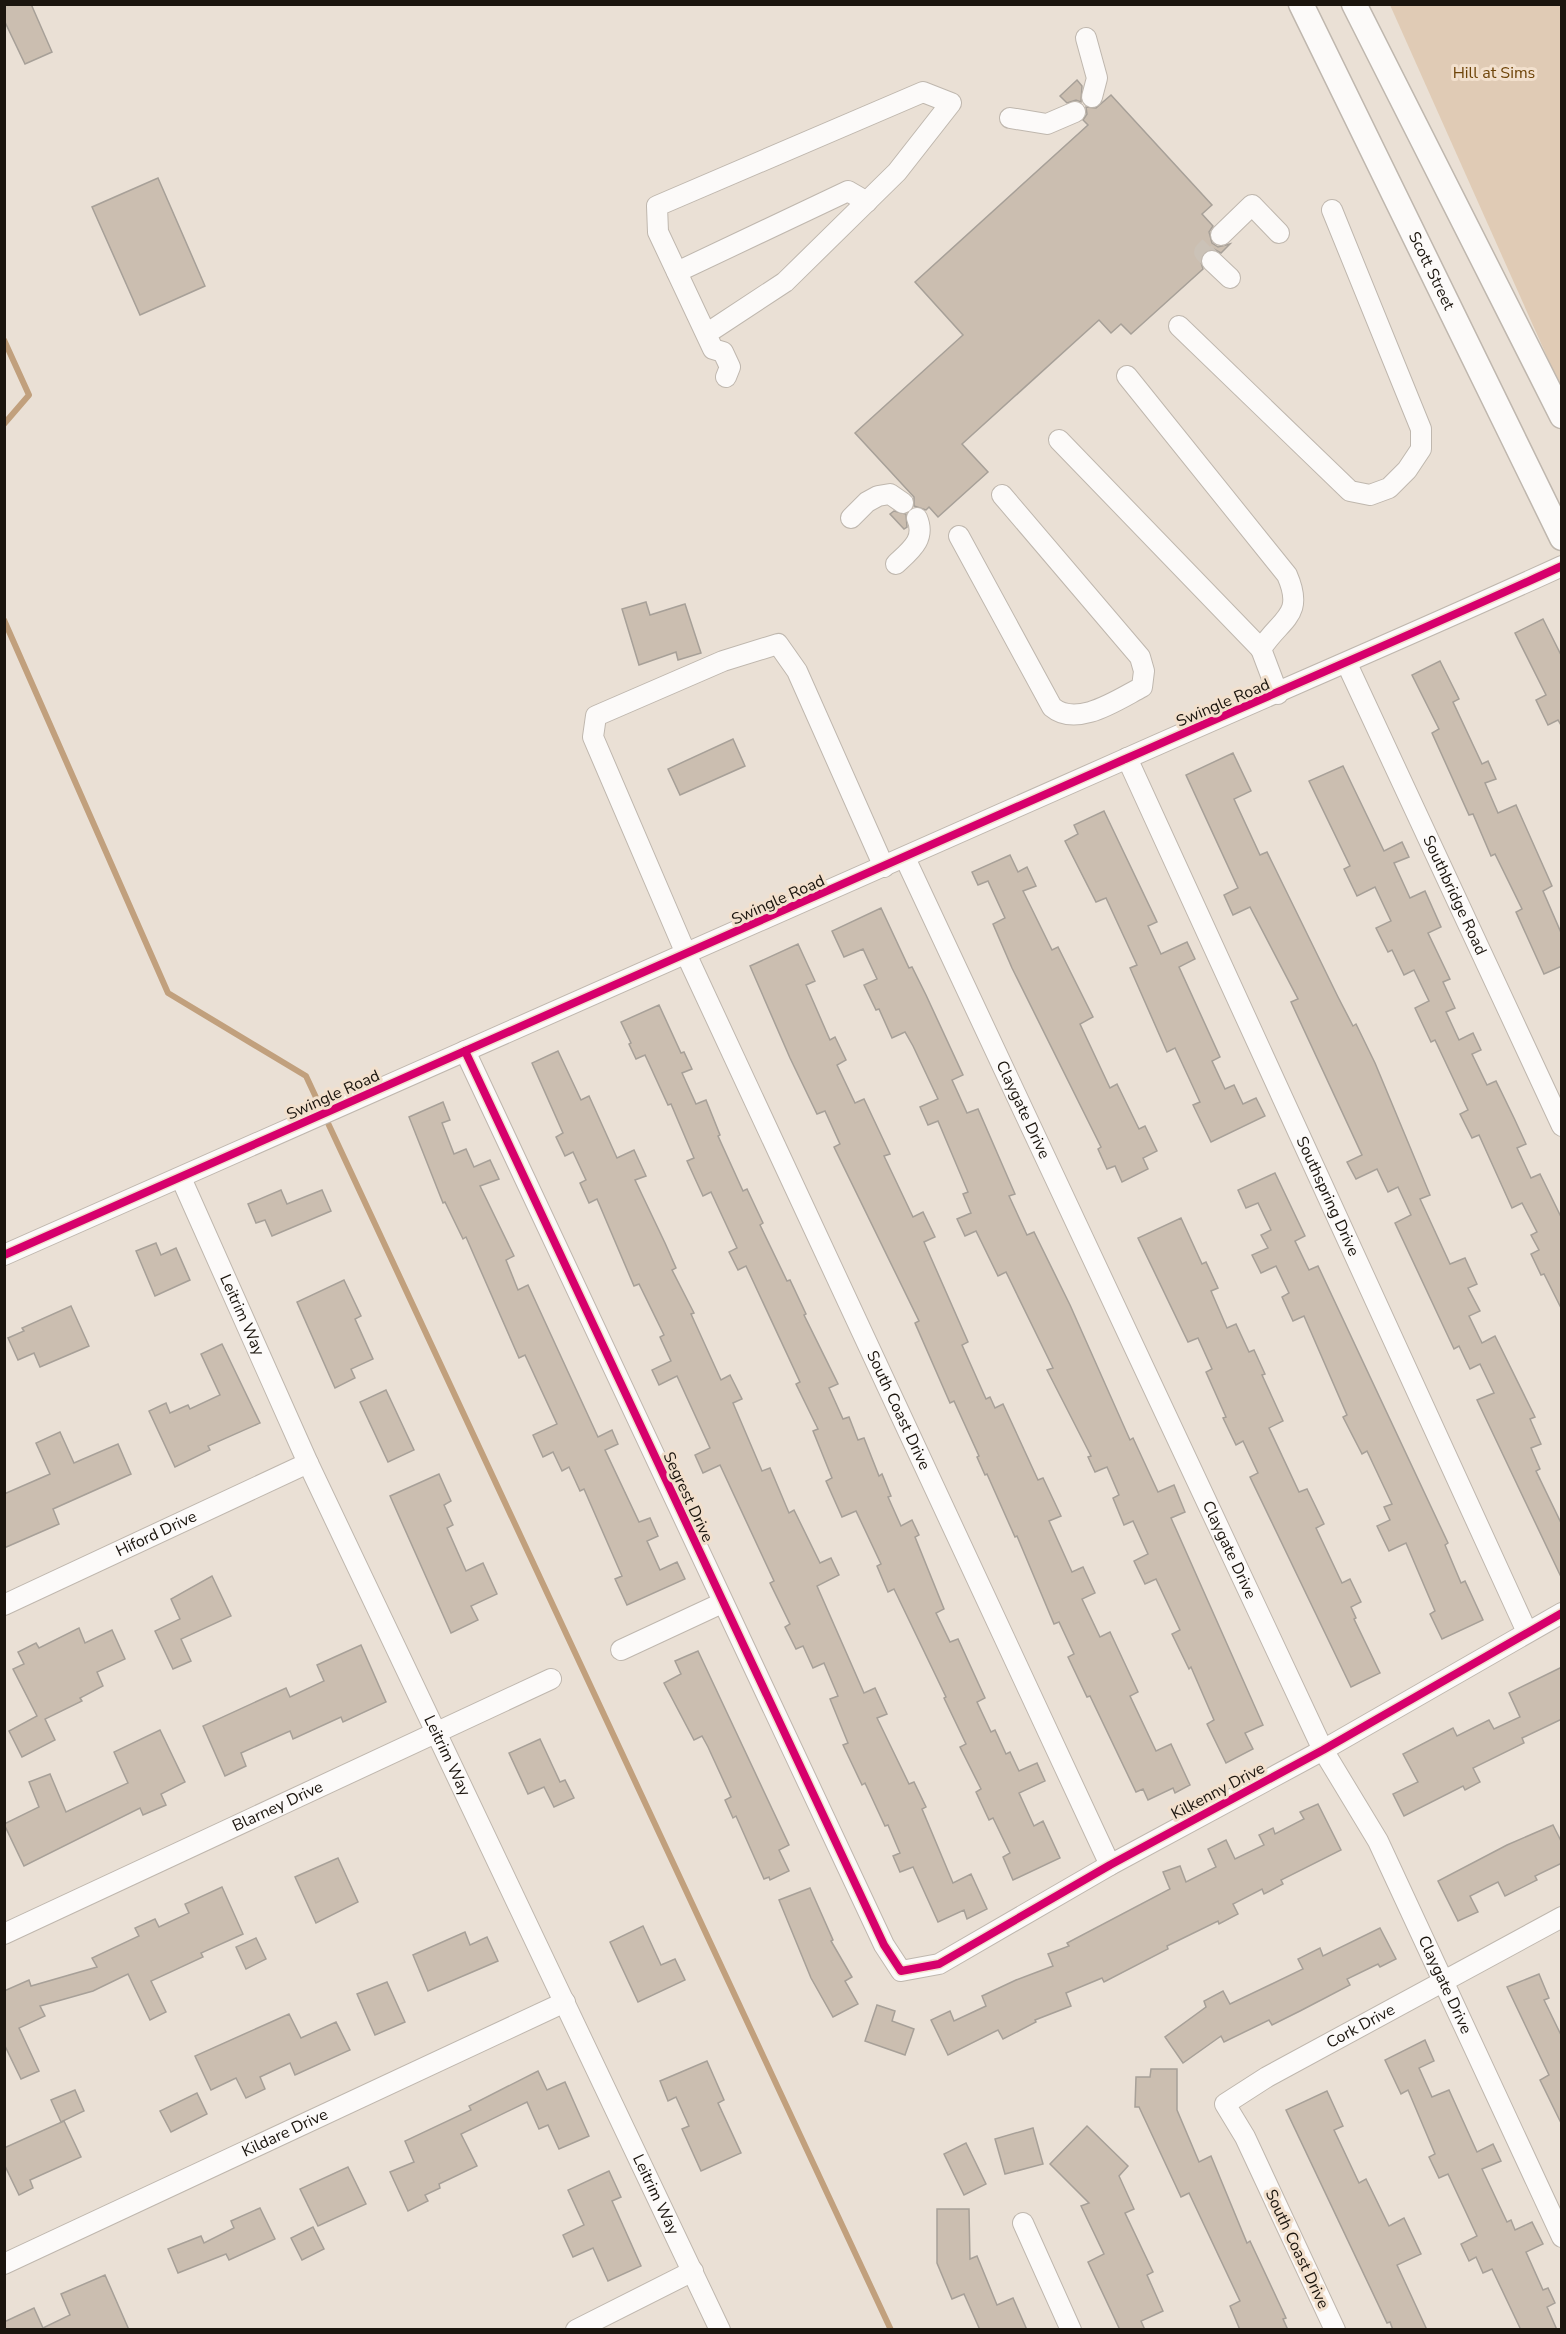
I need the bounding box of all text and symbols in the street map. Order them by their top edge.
park label: Hill at Sims [1453,62,1535,84]
street label: Scott Street [1403,228,1460,314]
street label: Swingle Road [1173,673,1273,733]
street label: Southbridge Road [1417,832,1492,959]
street label: Swingle Road [728,870,828,930]
street label: Claygate Drive [991,1057,1055,1162]
street label: Swingle Road [283,1065,383,1125]
street label: Southspring Drive [1291,1133,1365,1260]
street label: Leitrim Way [214,1271,270,1360]
street label: South Coast Drive [861,1347,936,1474]
street label: Segrest Drive [658,1448,718,1546]
street label: Claygate Drive [1197,1497,1262,1602]
street label: Hiford Drive [112,1506,200,1562]
street label: Leitrim Way [418,1712,476,1800]
street label: Kilkenny Drive [1167,1757,1269,1825]
street label: Blarney Drive [229,1776,327,1837]
street label: Claygate Drive [1413,1932,1477,2038]
street label: Cork Drive [1322,1999,1399,2054]
street label: Kildare Drive [238,2103,331,2162]
street label: Leitrim Way [627,2151,685,2239]
street label: South Coast Drive [1260,2186,1334,2312]

